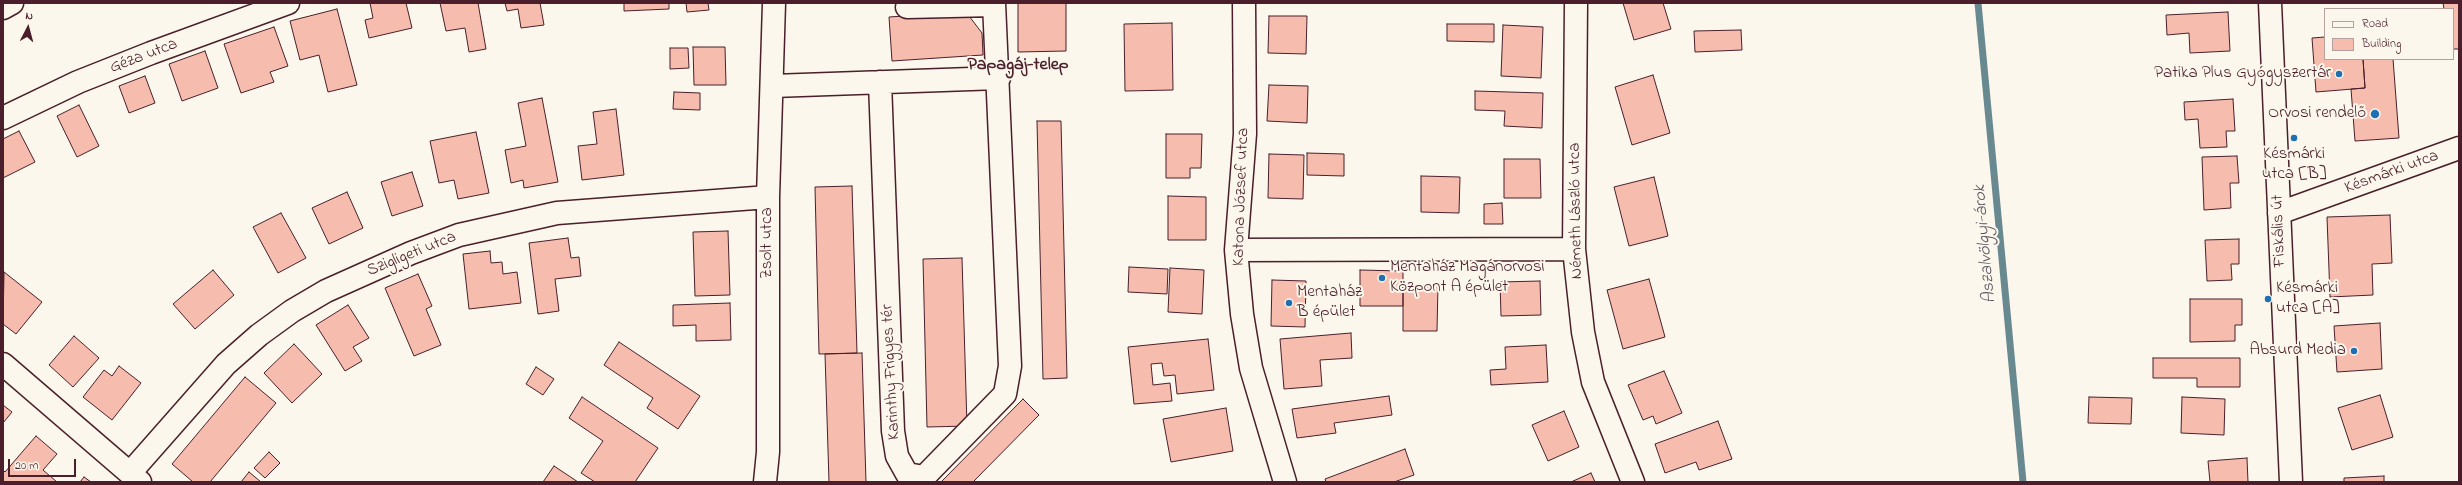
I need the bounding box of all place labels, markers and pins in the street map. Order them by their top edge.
place label: Patika Plus Gyógyszertár [2154,64,2331,84]
marker: Patika Plus Gyógyszertár [2334,69,2344,79]
place label: Orvosi rendelő [2268,104,2366,124]
marker: Orvosi rendelő [2369,108,2381,120]
marker: Késmárki utca [B] [2289,133,2299,143]
place label: Késmárki utca [B] [2262,145,2326,185]
place label: Mentaház Magánorvosi Központ A épület [1390,258,1545,298]
marker: Mentaház Magánorvosi Központ A épület [1377,273,1387,283]
place label: Késmárki utca [A] [2276,279,2339,319]
place label: Mentaház B épület [1297,283,1362,323]
marker: Késmárki utca [A] [2263,294,2273,304]
marker: Mentaház B épület [1284,298,1294,308]
place label: Absurd Media [2249,341,2346,361]
marker: Absurd Media [2349,346,2359,356]

